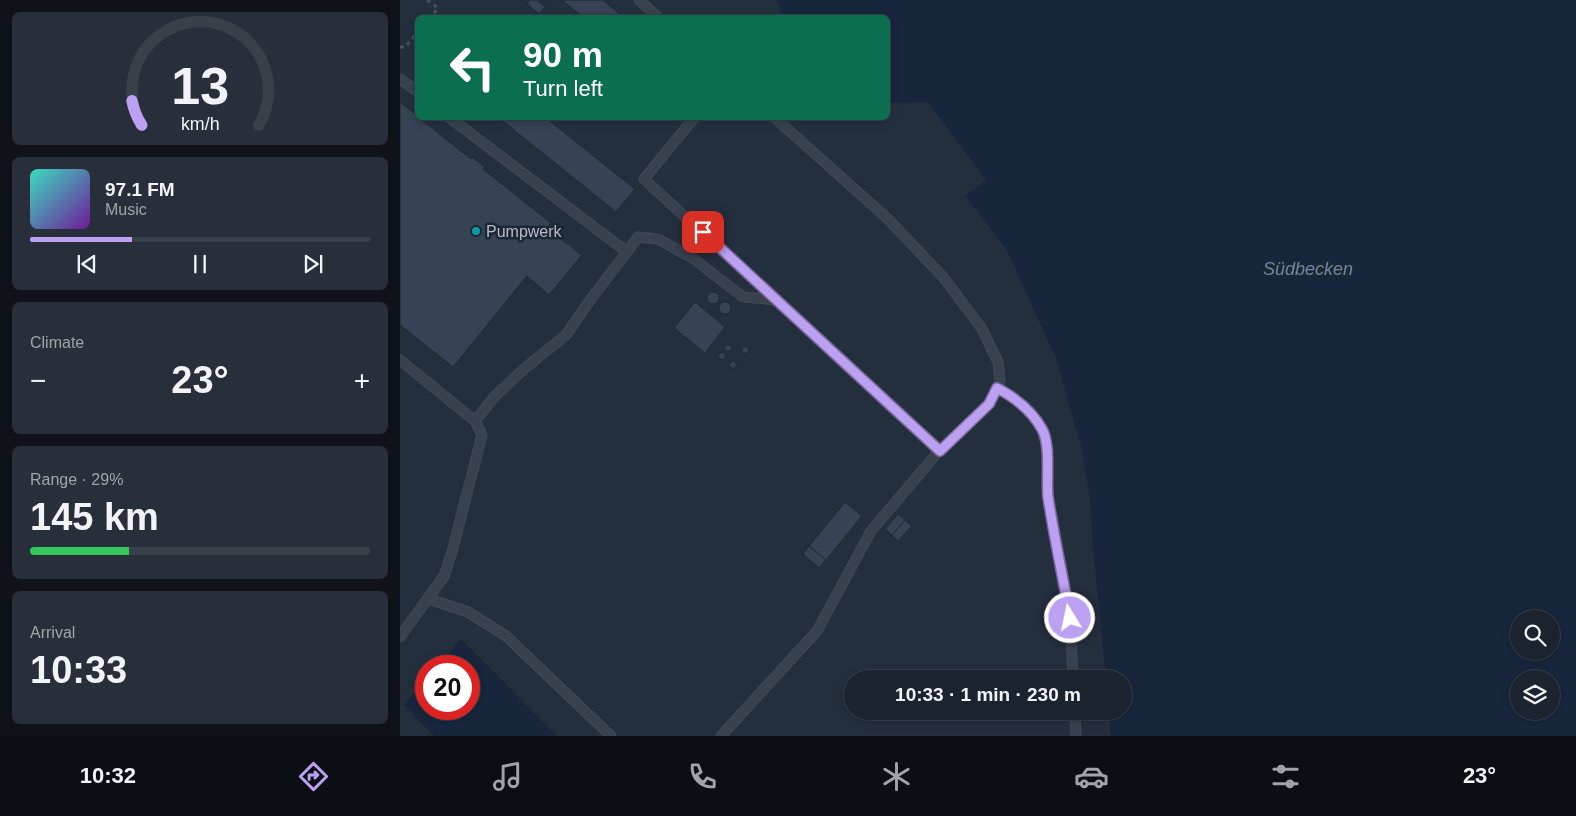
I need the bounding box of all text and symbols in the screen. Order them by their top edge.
icon: left [440,35,505,100]
text: 90 m [523,35,603,74]
text: 13 [171,57,229,115]
text: Turn left [523,76,603,101]
text: km/h [181,114,219,134]
text: 97.1 FM [105,179,175,200]
text: Music [105,201,147,218]
pin [682,211,724,253]
icon: arrive [689,218,717,246]
place label: Pumpwerk [486,223,563,240]
marker: Pumpwerk [470,225,482,237]
icon: previous [73,250,101,278]
icon: pause [186,250,214,278]
icon: next [299,250,327,278]
water label: Südbecken [1263,259,1353,279]
text: Climate [30,334,84,351]
text: 23° [171,359,229,401]
text: − [30,365,46,396]
text: + [354,365,370,396]
text: Range · 29% [30,471,123,488]
text: 145 km [30,496,159,538]
position arrow [1043,591,1095,643]
map controls [1510,610,1560,720]
button: search [1510,610,1560,660]
text: Arrival [30,624,75,641]
text: 10:33 [30,649,127,691]
speed limit sign: 20 [415,655,480,720]
button: layers [1510,670,1560,720]
text: 10:33 · 1 min · 230 m [895,684,1081,705]
icon: directions [296,759,331,794]
icon: music [490,759,525,794]
icon: phone [685,759,720,794]
icon: climate [879,759,914,794]
icon: car [1074,759,1109,794]
icon: filters [1268,759,1303,794]
text: 10:32 [80,763,136,788]
text: 23° [1463,763,1496,788]

